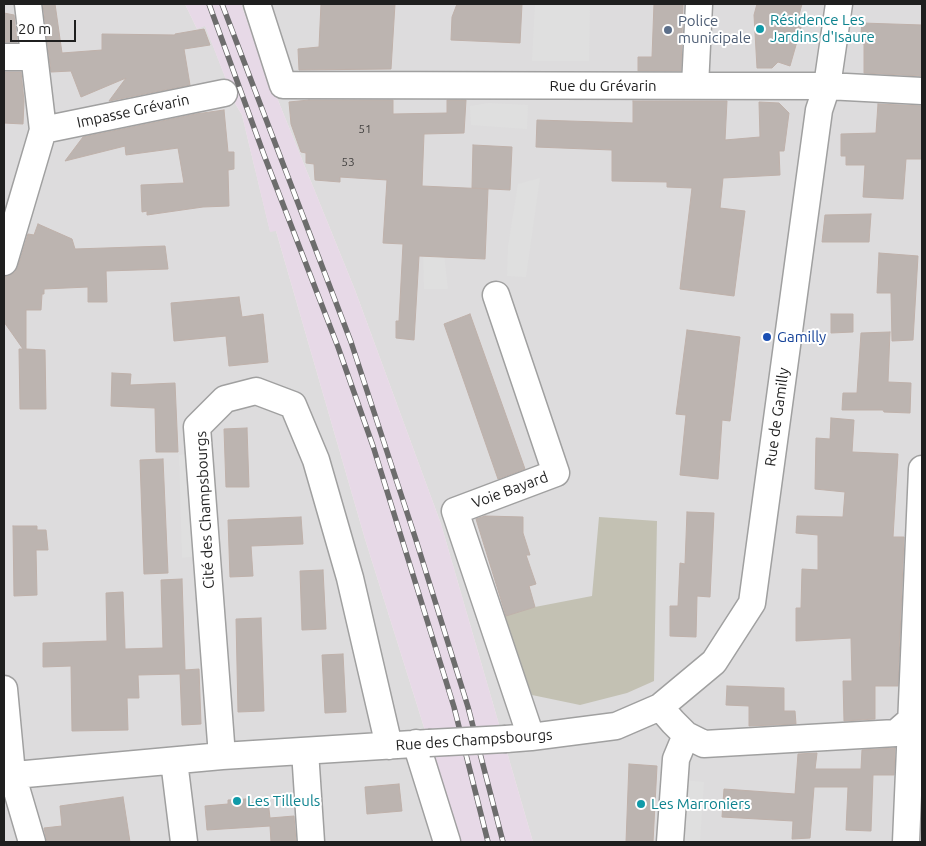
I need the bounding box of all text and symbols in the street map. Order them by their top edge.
scale bar [12,10,79,42]
place label: Résidence Les Jardins d'Isaure [770,11,875,46]
place label: Police municipale [678,12,751,47]
text: 20 m [18,20,51,37]
marker: Résidence Les Jardins d'Isaure [754,23,766,35]
marker: Police municipale [662,24,674,36]
street label: Rue du Grévarin [549,77,657,95]
street label: Impasse Grévarin [75,90,191,132]
house number: 51 [358,122,372,136]
house number: 53 [341,155,355,169]
place label: Gamilly [777,328,826,346]
marker: Gamilly [761,331,773,343]
street label: Rue de Gamilly [761,367,793,467]
street label: Cité des Champsbourgs [192,431,218,589]
street label: Voie Bayard [469,468,551,512]
street label: Rue des Champsbourgs [395,726,553,754]
place label: Les Tilleuls [247,792,320,810]
marker: Les Tilleuls [231,795,243,807]
place label: Les Marroniers [651,795,750,813]
marker: Les Marroniers [635,798,647,810]

